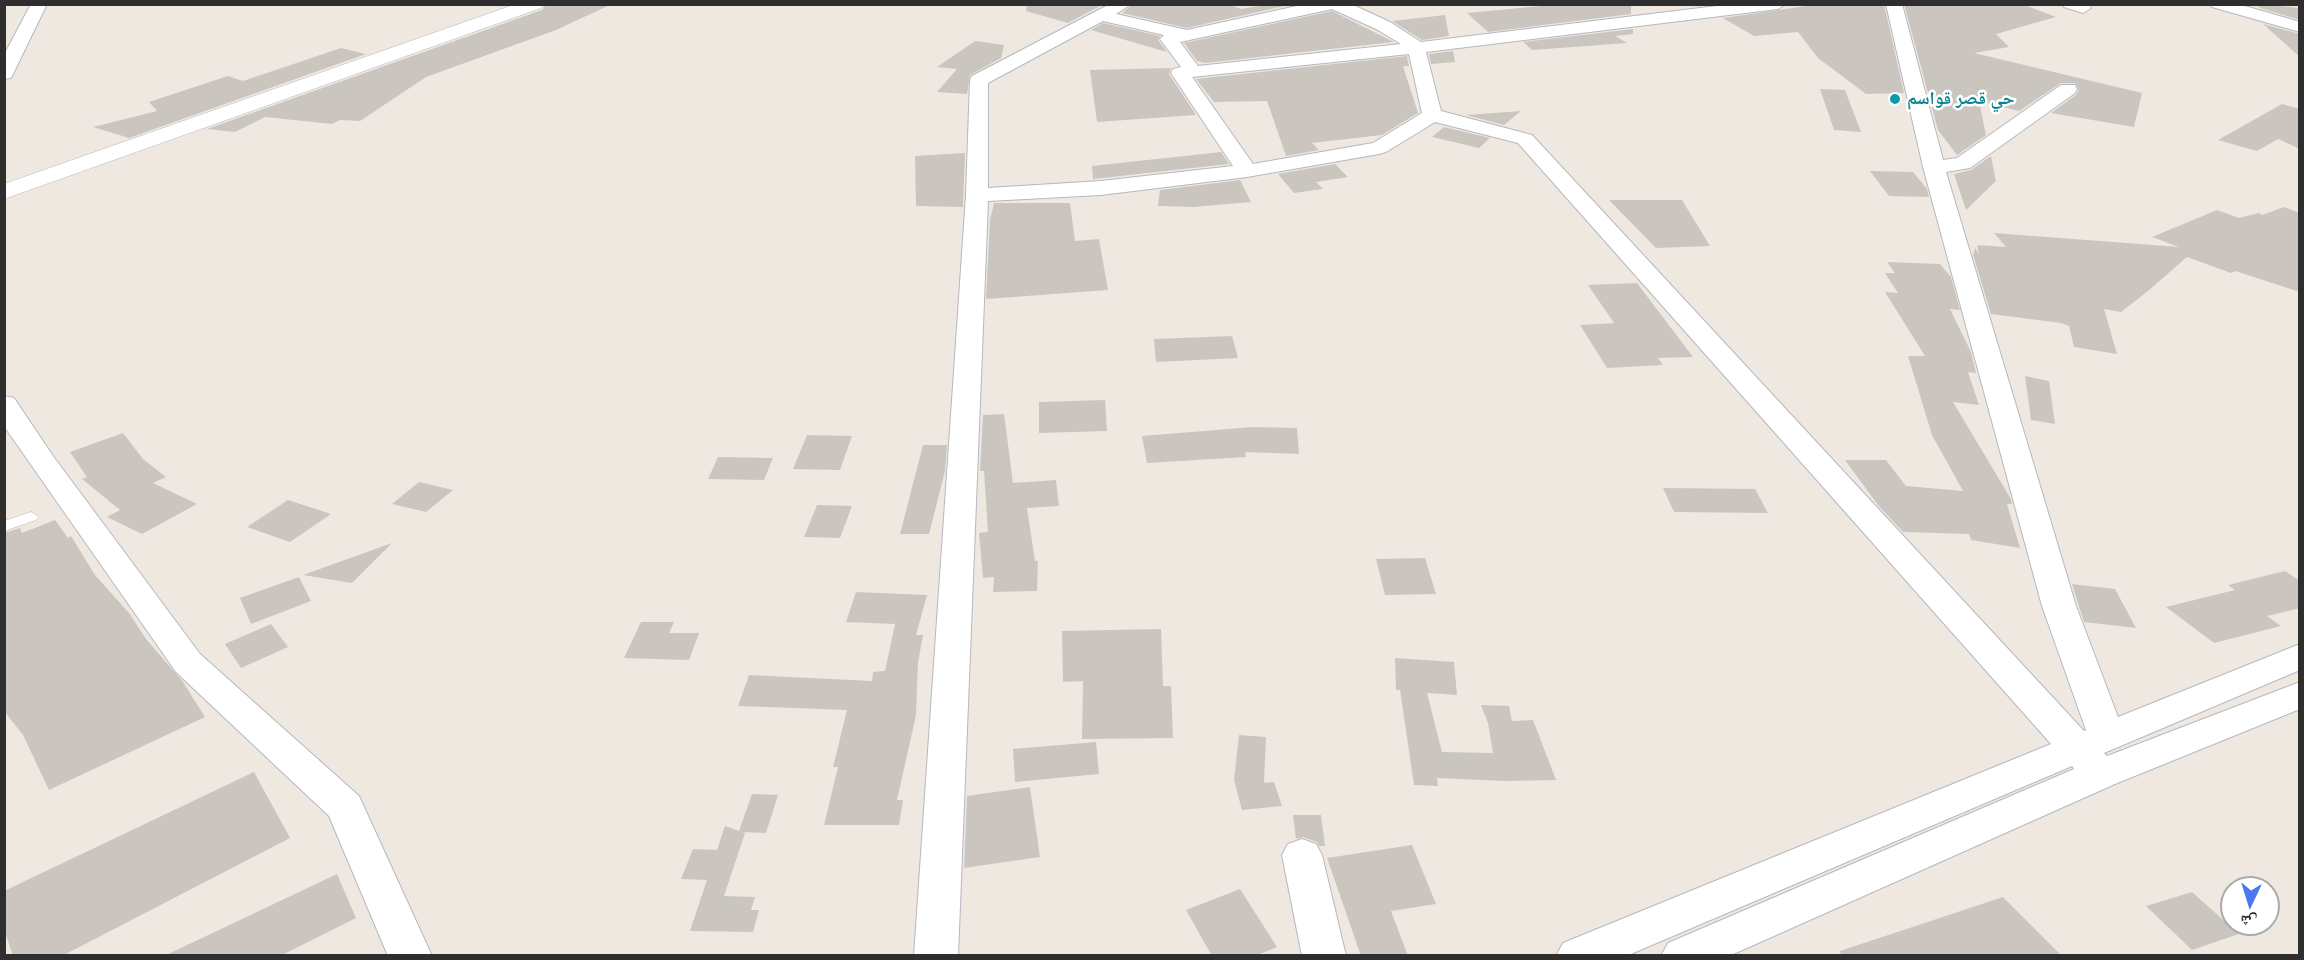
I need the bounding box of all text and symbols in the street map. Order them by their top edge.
place label: حي قصر قواسم [1907,88,2015,110]
marker: حي قصر قواسم [1888,92,1902,106]
north arrow [2220,876,2280,936]
text: ش [2240,910,2258,934]

